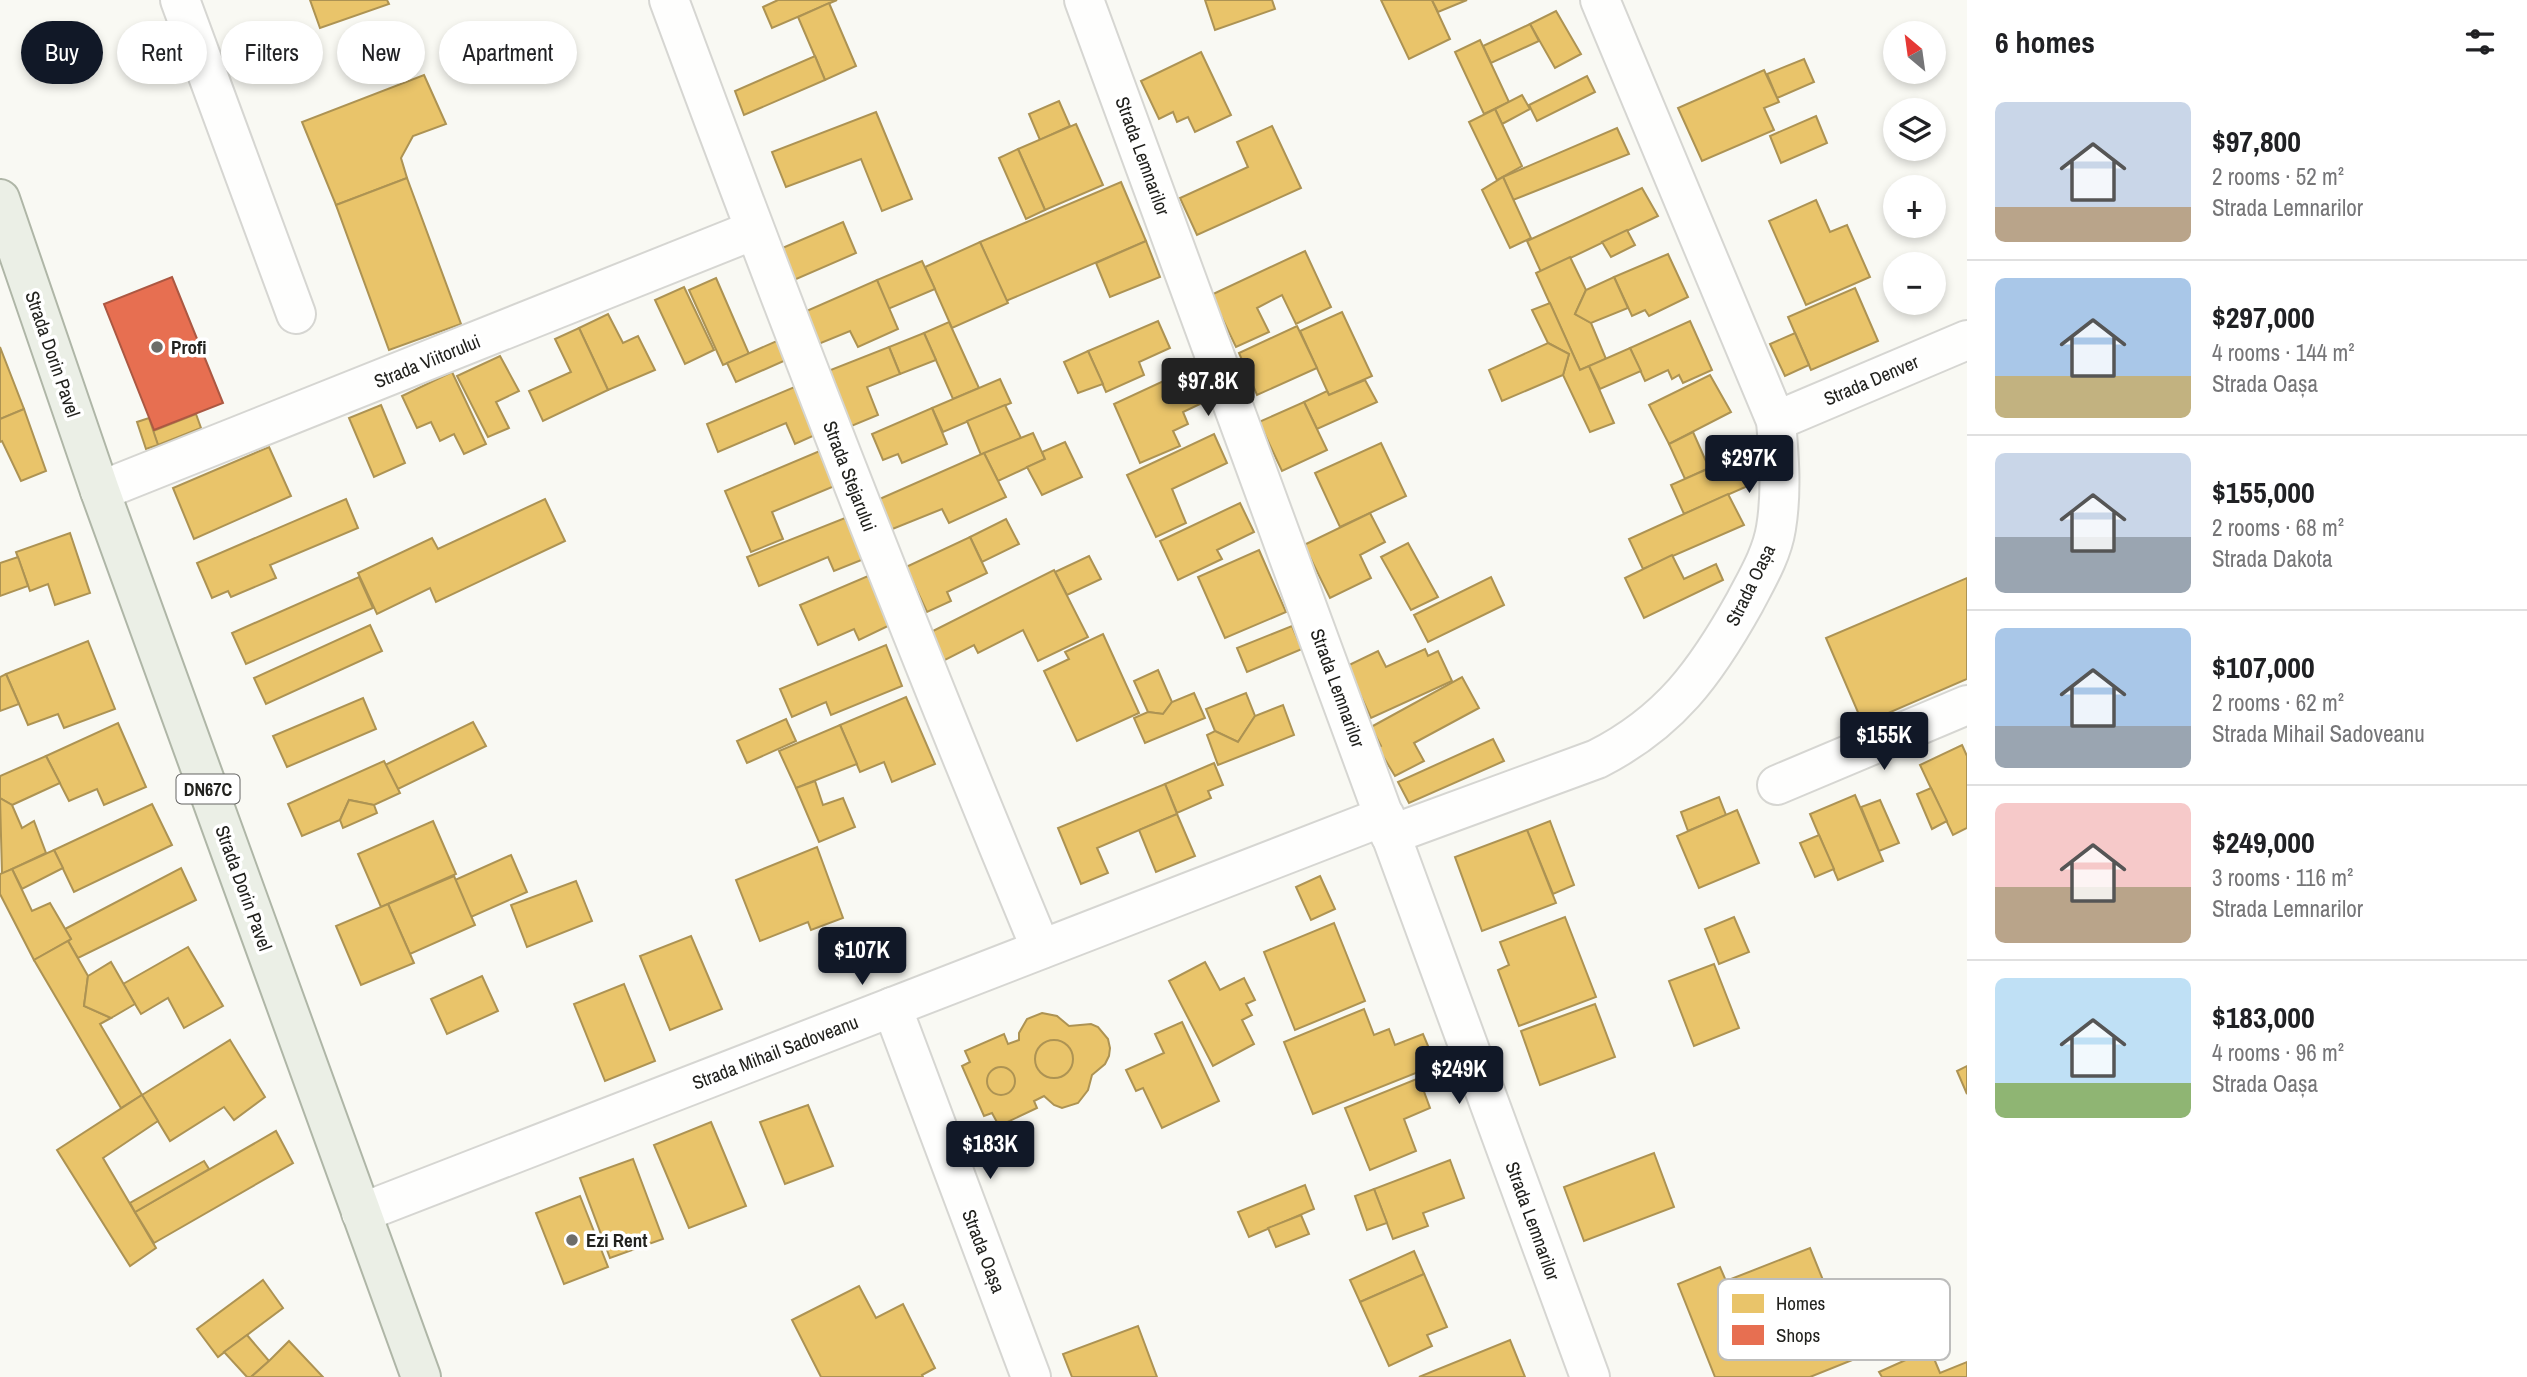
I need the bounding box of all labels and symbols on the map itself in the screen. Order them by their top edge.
north arrow [1883,21,1946,84]
street label: Strada Lemnarilor [1109,93,1177,220]
street label: Strada Dorin Pavel [19,288,87,420]
street label: Strada Viitorului [370,328,484,394]
place label: Profi [171,334,207,360]
marker: Profi [149,339,165,355]
street label: Strada Denver [1820,348,1923,412]
pin: $97.8K [1151,358,1265,418]
street label: Strada Stejarului [817,417,883,535]
pin: $297K [1700,435,1798,495]
street label: Strada Oașa [1719,540,1781,630]
street label: Strada Lemnarilor [1304,625,1372,752]
pin: $155K [1835,712,1933,772]
road number: DN67C [176,774,240,804]
street label: Strada Dorin Pavel [209,822,279,954]
pin: $107K [813,928,911,987]
street label: Strada Mihail Sadoveanu [688,1008,862,1096]
pin: $249K [1410,1046,1508,1106]
pin: $183K [941,1122,1039,1181]
street label: Strada Lemnarilor [1499,1158,1567,1285]
street label: Strada Oașa [956,1206,1012,1297]
place label: Ezi Rent [586,1227,647,1253]
marker: Ezi Rent [564,1232,580,1248]
legend [1718,1279,1950,1360]
text: Homes [1776,1290,1826,1316]
text: Shops [1776,1322,1820,1348]

